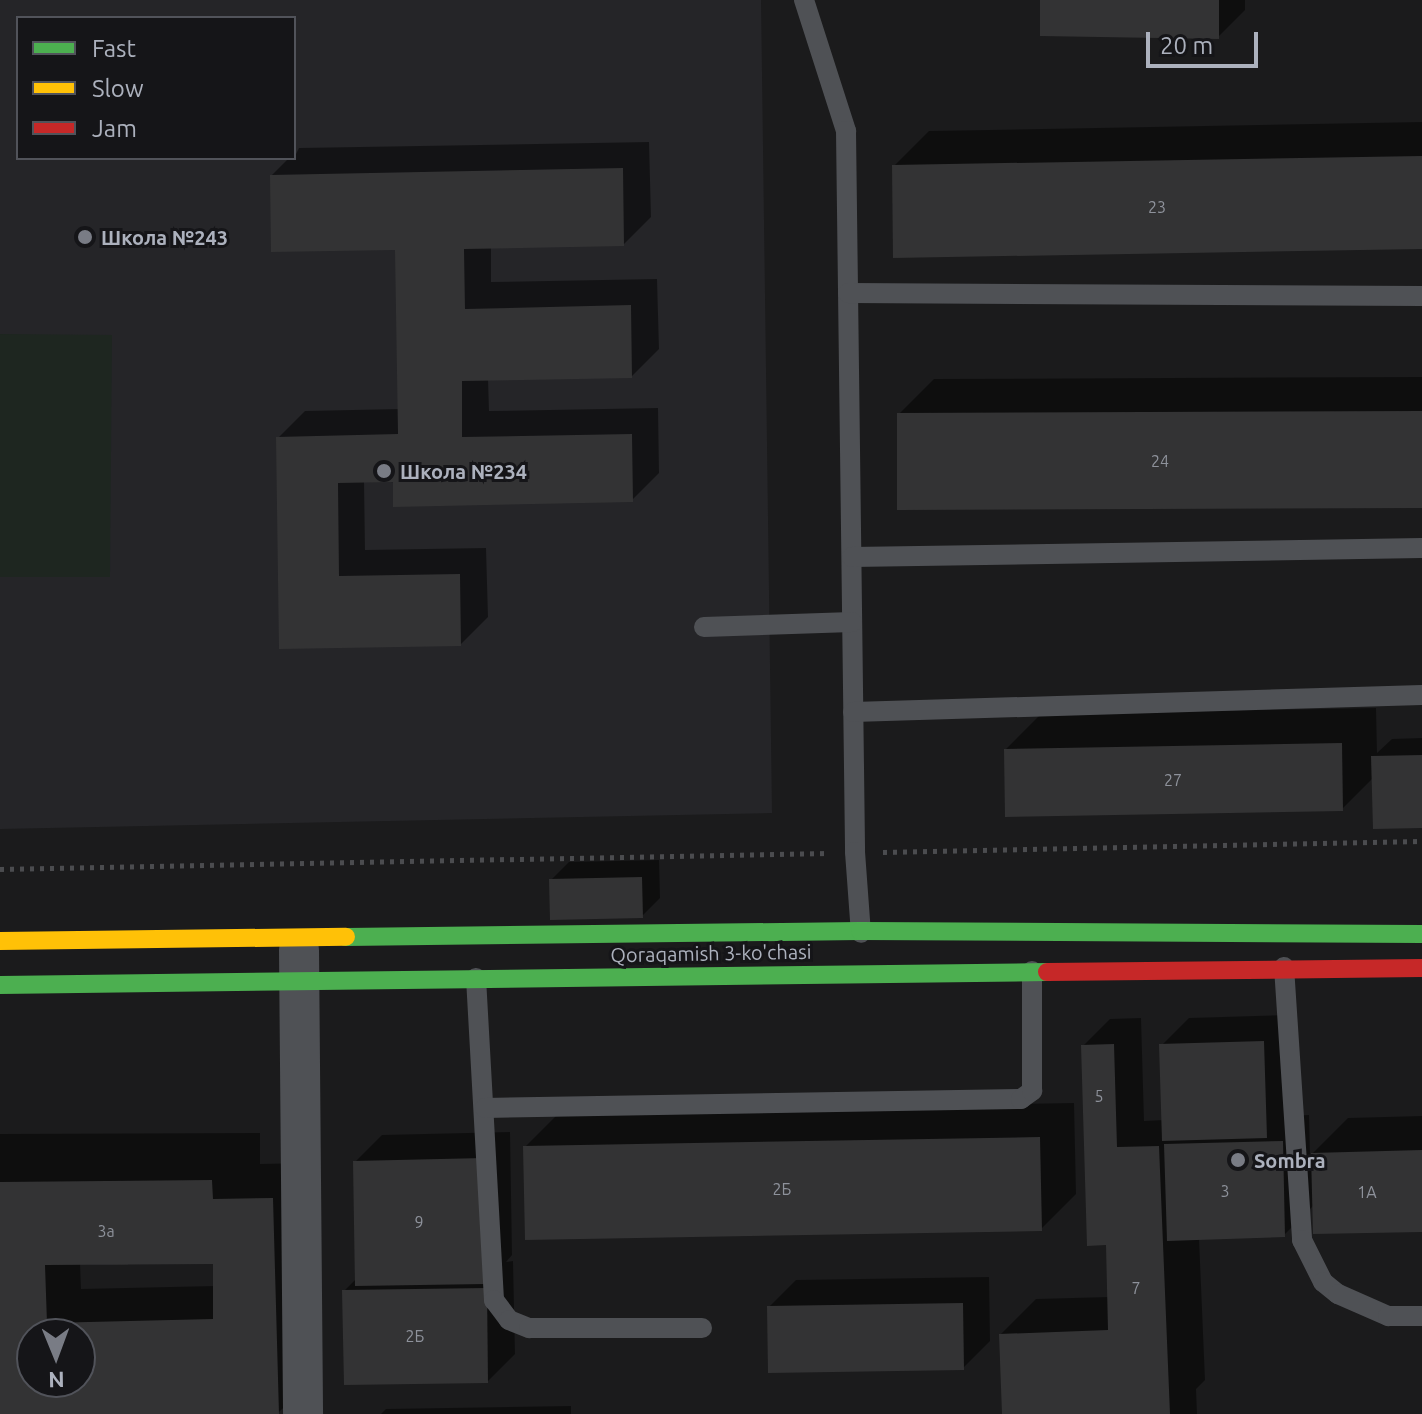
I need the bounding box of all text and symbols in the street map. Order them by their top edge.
legend [16,16,296,160]
scale bar [1150,16,1262,66]
text: 20 m [1160,32,1213,59]
text: Fast [92,35,136,62]
text: Slow [92,75,144,102]
text: Jam [92,115,137,142]
house number: 23 [1148,197,1166,217]
place label: Школа №243 [101,225,228,249]
marker: Школа №243 [76,228,94,246]
house number: 24 [1151,451,1169,471]
place label: Школа №234 [400,459,527,483]
marker: Школа №234 [375,462,393,480]
house number: 27 [1164,770,1182,790]
street label: Qoraqamish 3-ko'chasi [610,939,812,967]
house number: 5 [1094,1086,1104,1106]
place label: Sombra [1254,1148,1326,1172]
marker: Sombra [1229,1151,1247,1169]
house number: 2Б [773,1179,791,1199]
house number: 3 [1220,1181,1230,1201]
house number: 1А [1357,1182,1377,1202]
house number: 9 [414,1212,424,1232]
house number: 3а [97,1221,115,1241]
house number: 7 [1131,1278,1141,1298]
north arrow [16,1318,96,1398]
house number: 2Б [406,1326,424,1346]
text: N [48,1368,65,1393]

